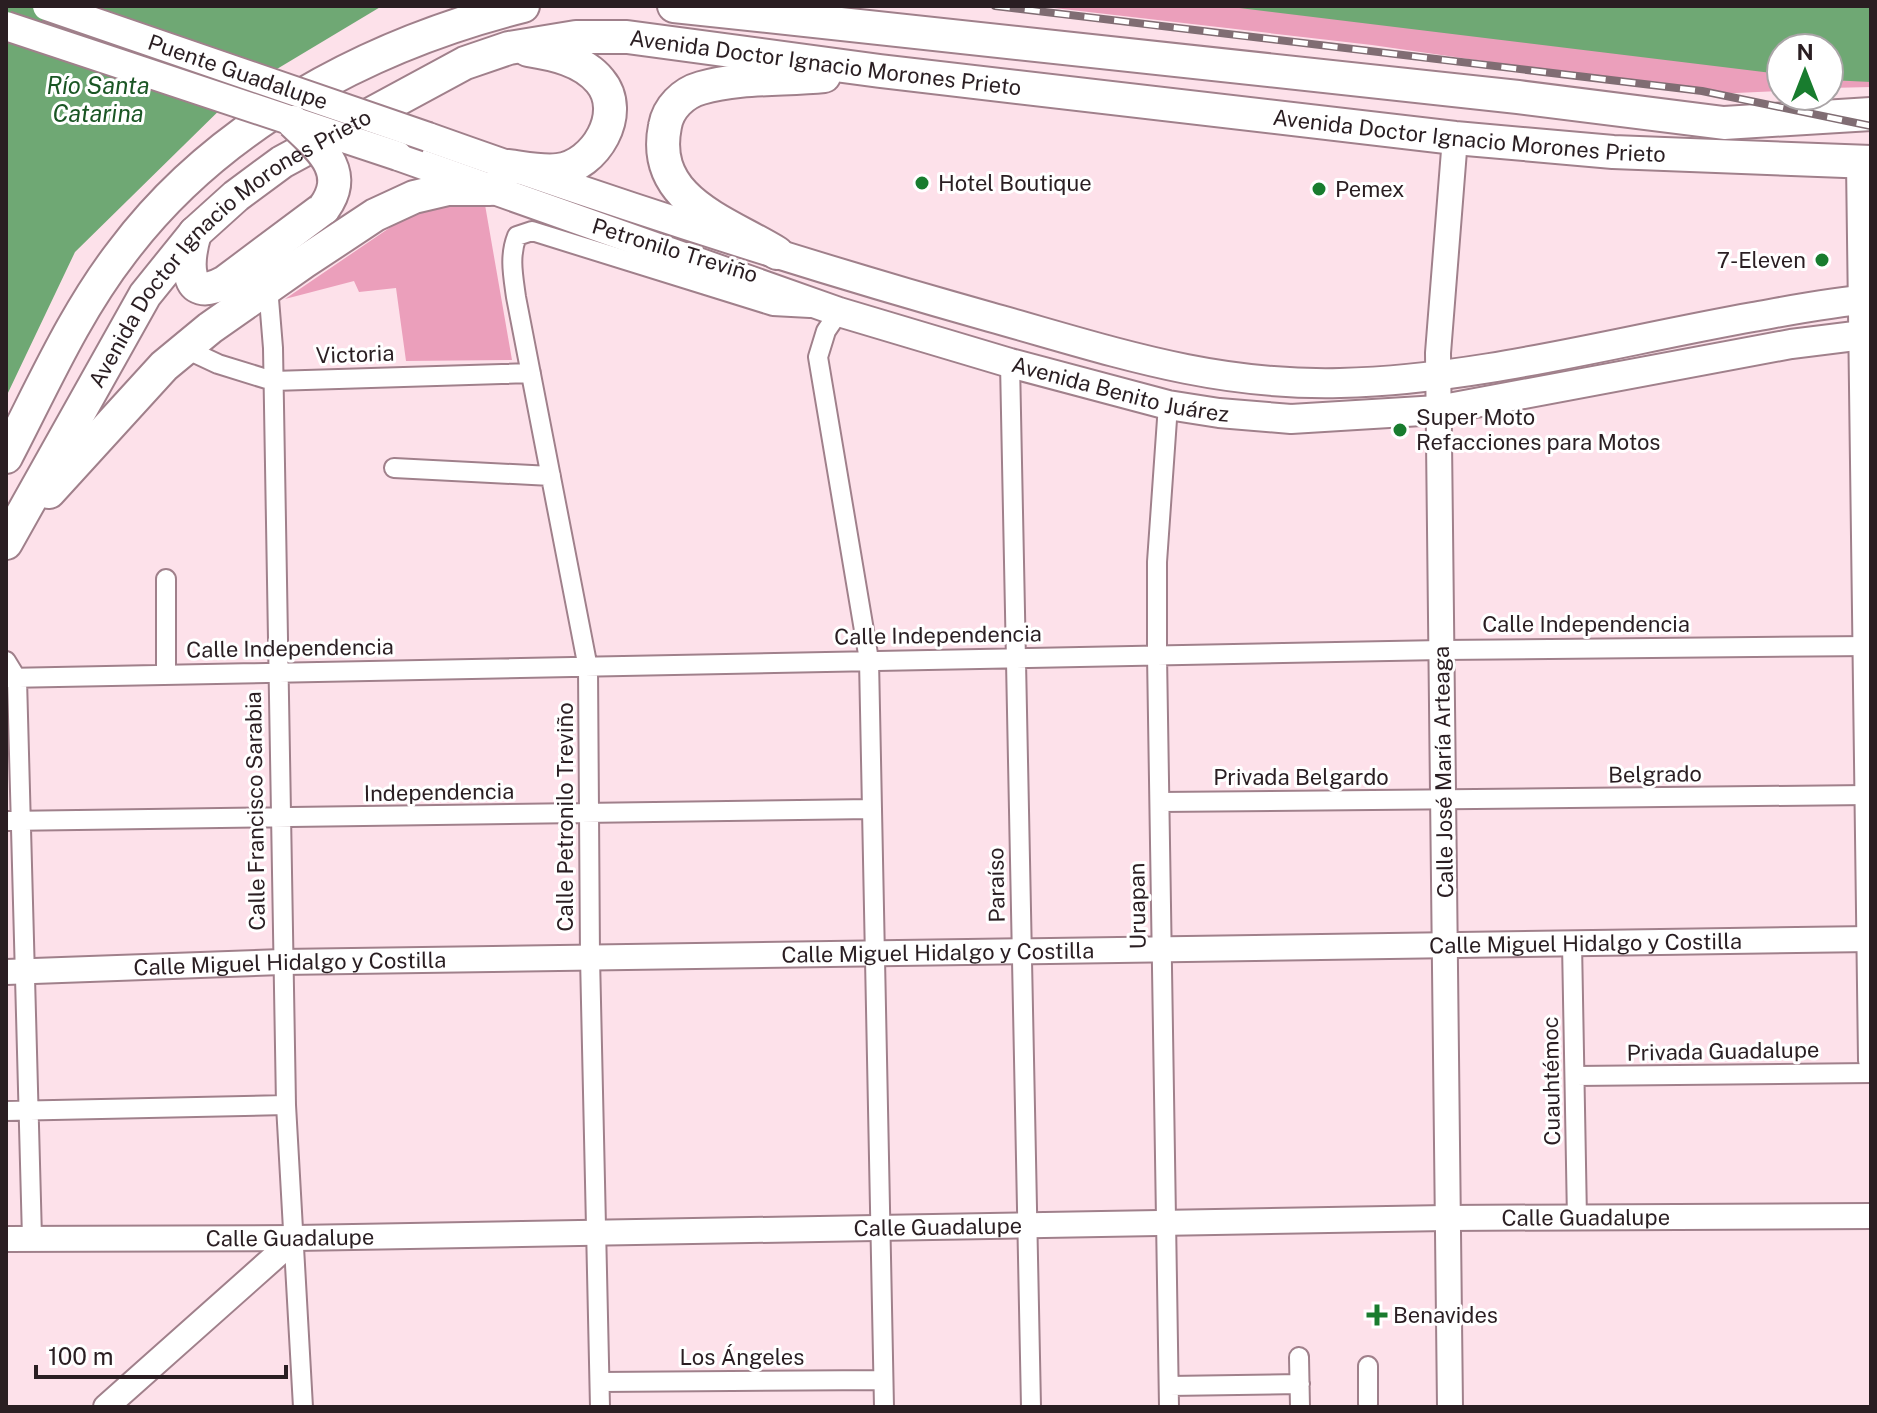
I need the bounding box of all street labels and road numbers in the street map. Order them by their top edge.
street label: Avenida Doctor Ignacio Morones Prieto [628,24,1023,100]
street label: Puente Guadalupe [145,29,331,115]
street label: Avenida Doctor Ignacio Morones Prieto [83,103,375,392]
street label: Avenida Doctor Ignacio Morones Prieto [1271,104,1666,167]
street label: Petronilo Treviño [589,212,761,288]
street label: Victoria [315,340,395,368]
street label: Avenida Benito Juárez [1009,351,1230,427]
street label: Calle Independencia [1482,611,1690,637]
street label: Calle Independencia [834,620,1042,650]
street label: Calle Independencia [186,633,394,663]
street label: Calle José María Arteaga [1428,646,1458,898]
street label: Calle Francisco Sarabia [240,691,270,931]
street label: Calle Petronilo Treviño [552,702,578,932]
street label: Belgrado [1608,760,1702,788]
street label: Privada Belgardo [1213,764,1389,790]
street label: Independencia [364,778,514,806]
street label: Paraíso [982,847,1010,923]
street label: Uruapan [1123,862,1151,950]
street label: Calle Miguel Hidalgo y Costilla [1429,928,1742,958]
street label: Calle Miguel Hidalgo y Costilla [781,937,1094,968]
street label: Calle Miguel Hidalgo y Costilla [133,947,446,980]
street label: Cuauhtémoc [1537,1016,1565,1146]
street label: Privada Guadalupe [1626,1036,1820,1066]
street label: Calle Guadalupe [1501,1204,1670,1231]
street label: Calle Guadalupe [853,1212,1022,1241]
street label: Calle Guadalupe [206,1224,374,1251]
street label: Los Ángeles [680,1344,804,1370]

